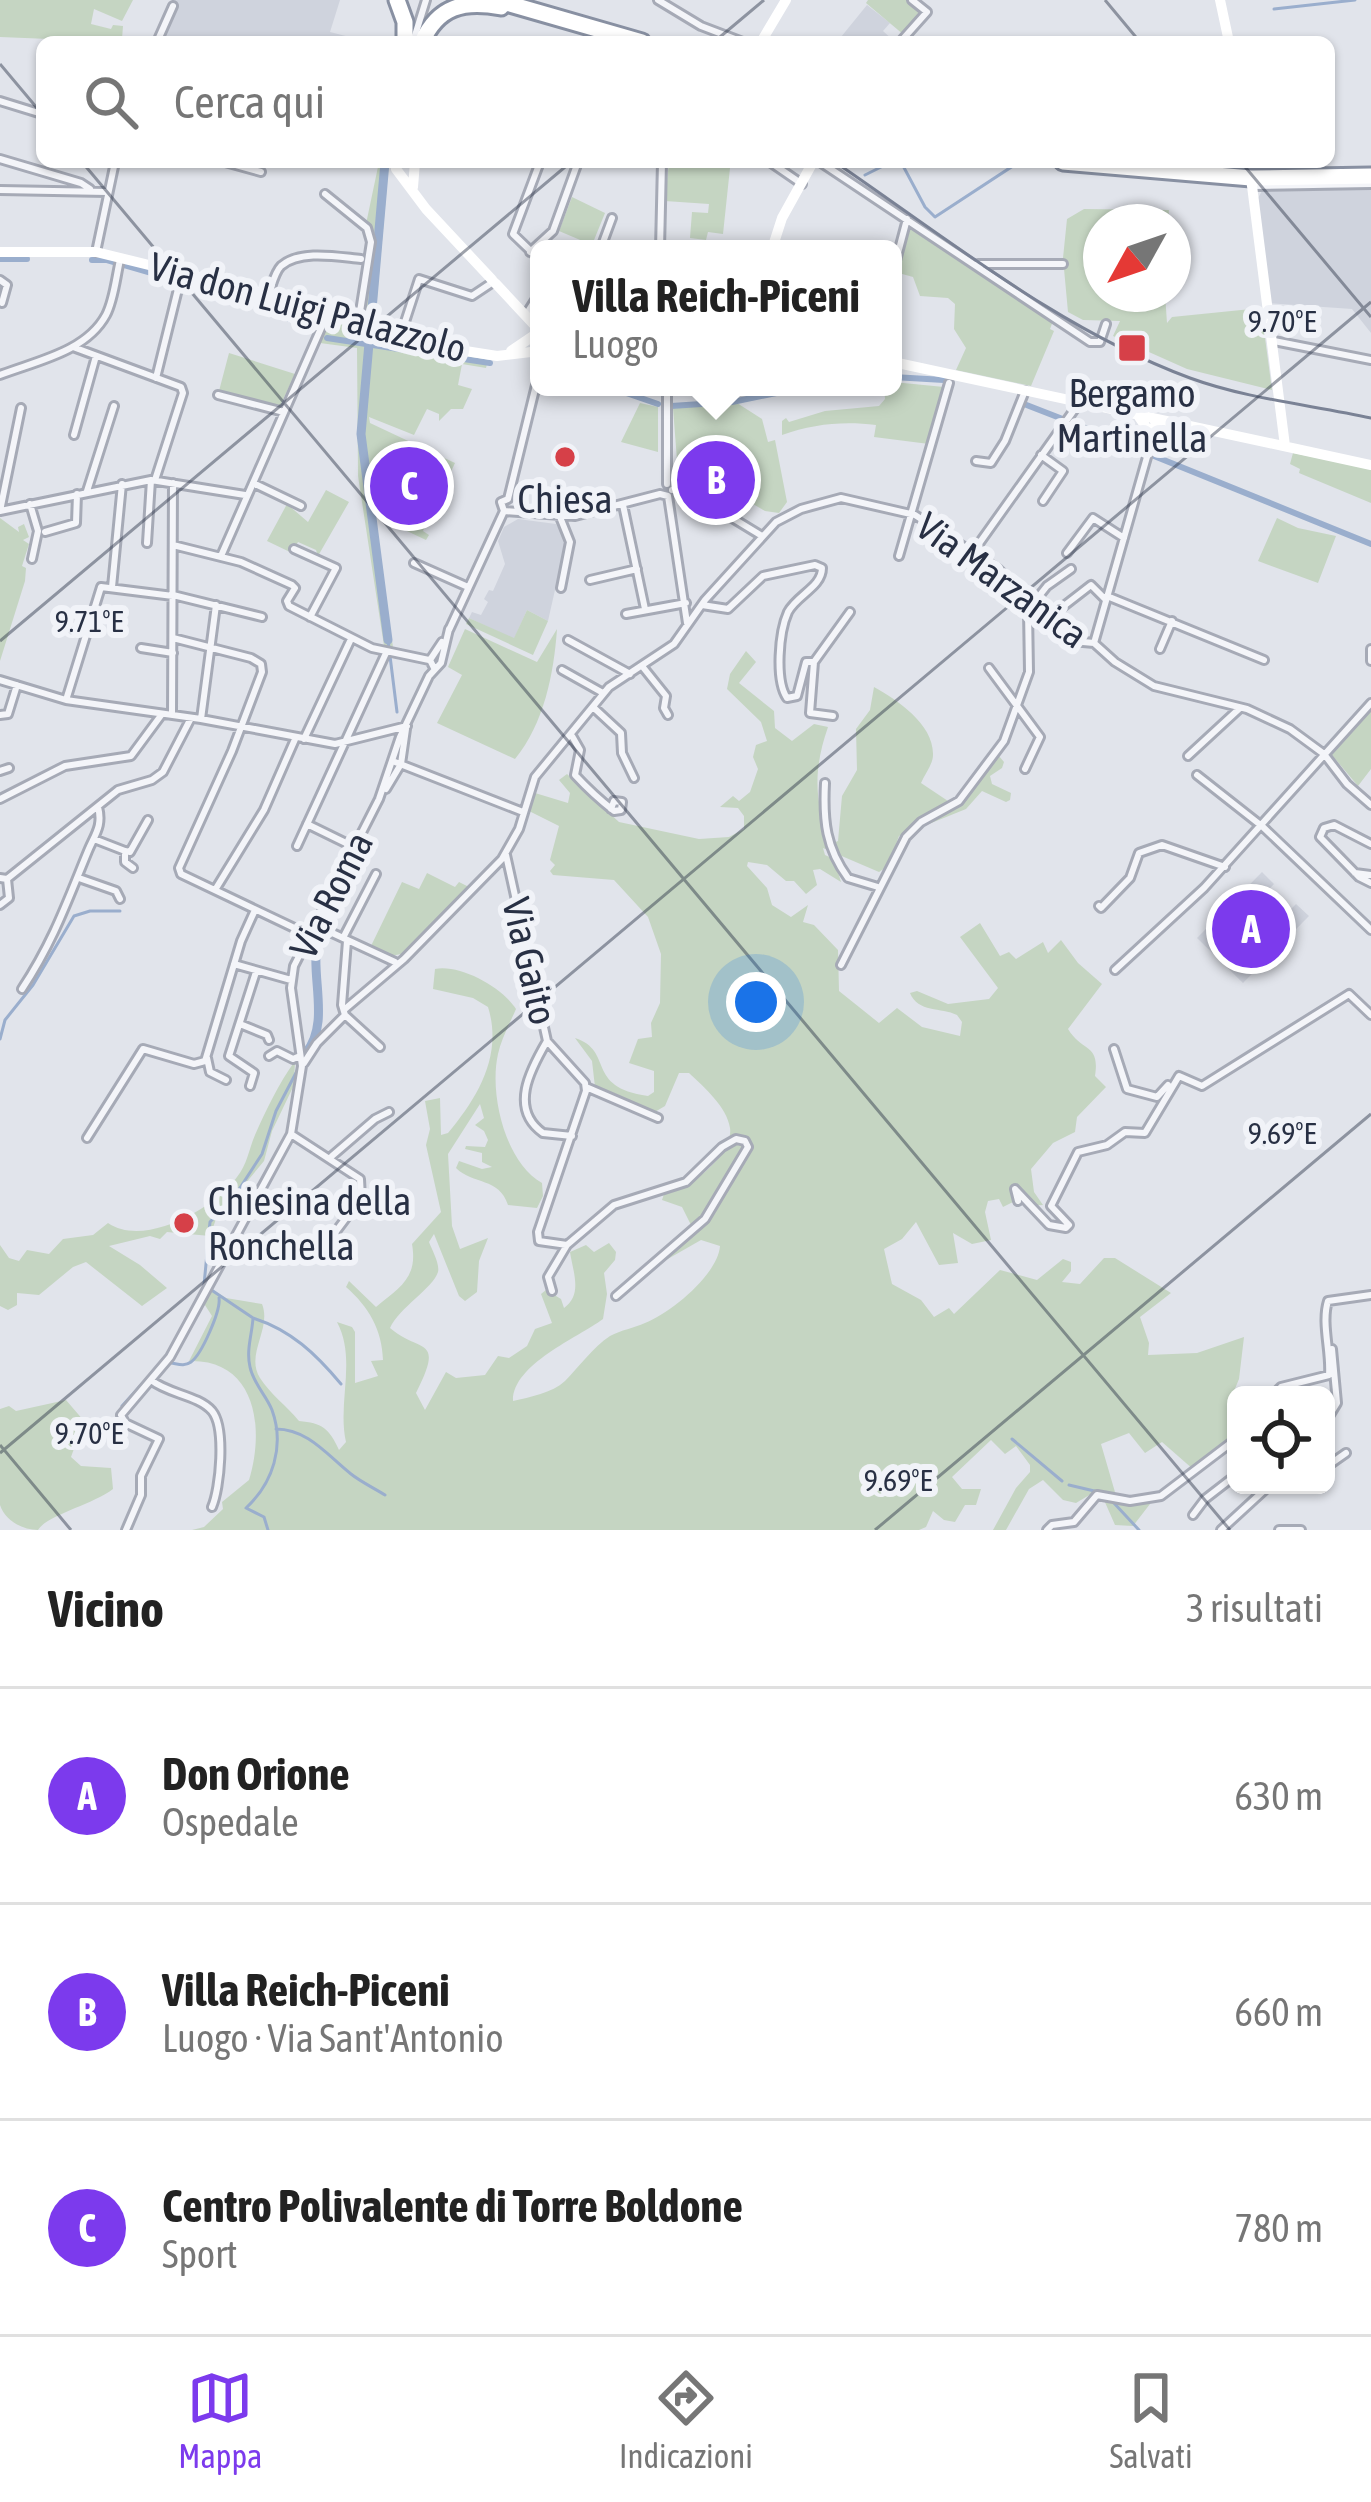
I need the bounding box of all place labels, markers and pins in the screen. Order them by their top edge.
marker: Bergamo Martinella [1116,332,1148,364]
place label: Bergamo Martinella [1056,371,1208,460]
pin: B [677,435,755,525]
pin: C [370,441,448,531]
marker: Chiesa [552,444,578,470]
place label: Chiesa [517,477,613,521]
pin: A [1212,884,1290,974]
place label: Chiesina della Ronchella [208,1179,411,1268]
marker: Chiesina della Ronchella [171,1210,197,1236]

